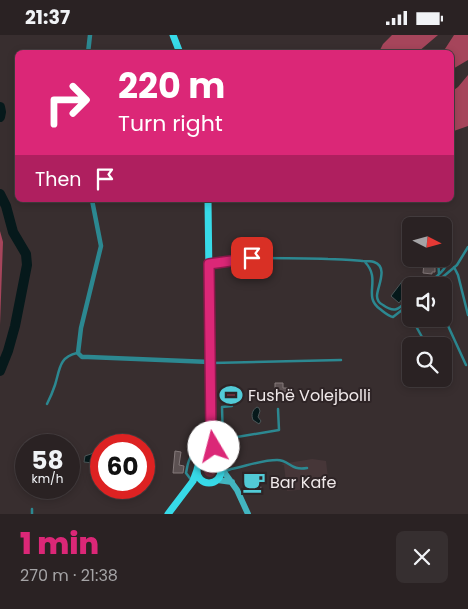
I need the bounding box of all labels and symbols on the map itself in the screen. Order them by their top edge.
north arrow [402,217,452,267]
pin [231,237,273,279]
sports icon: Fushë Volejbolli [218,382,244,408]
place label: Fushë Volejbolli [248,384,371,407]
position arrow [187,420,239,472]
speed limit sign: 60 [90,434,155,499]
cafe icon: Bar Kafe [241,469,267,495]
place label: Bar Kafe [270,471,337,494]

